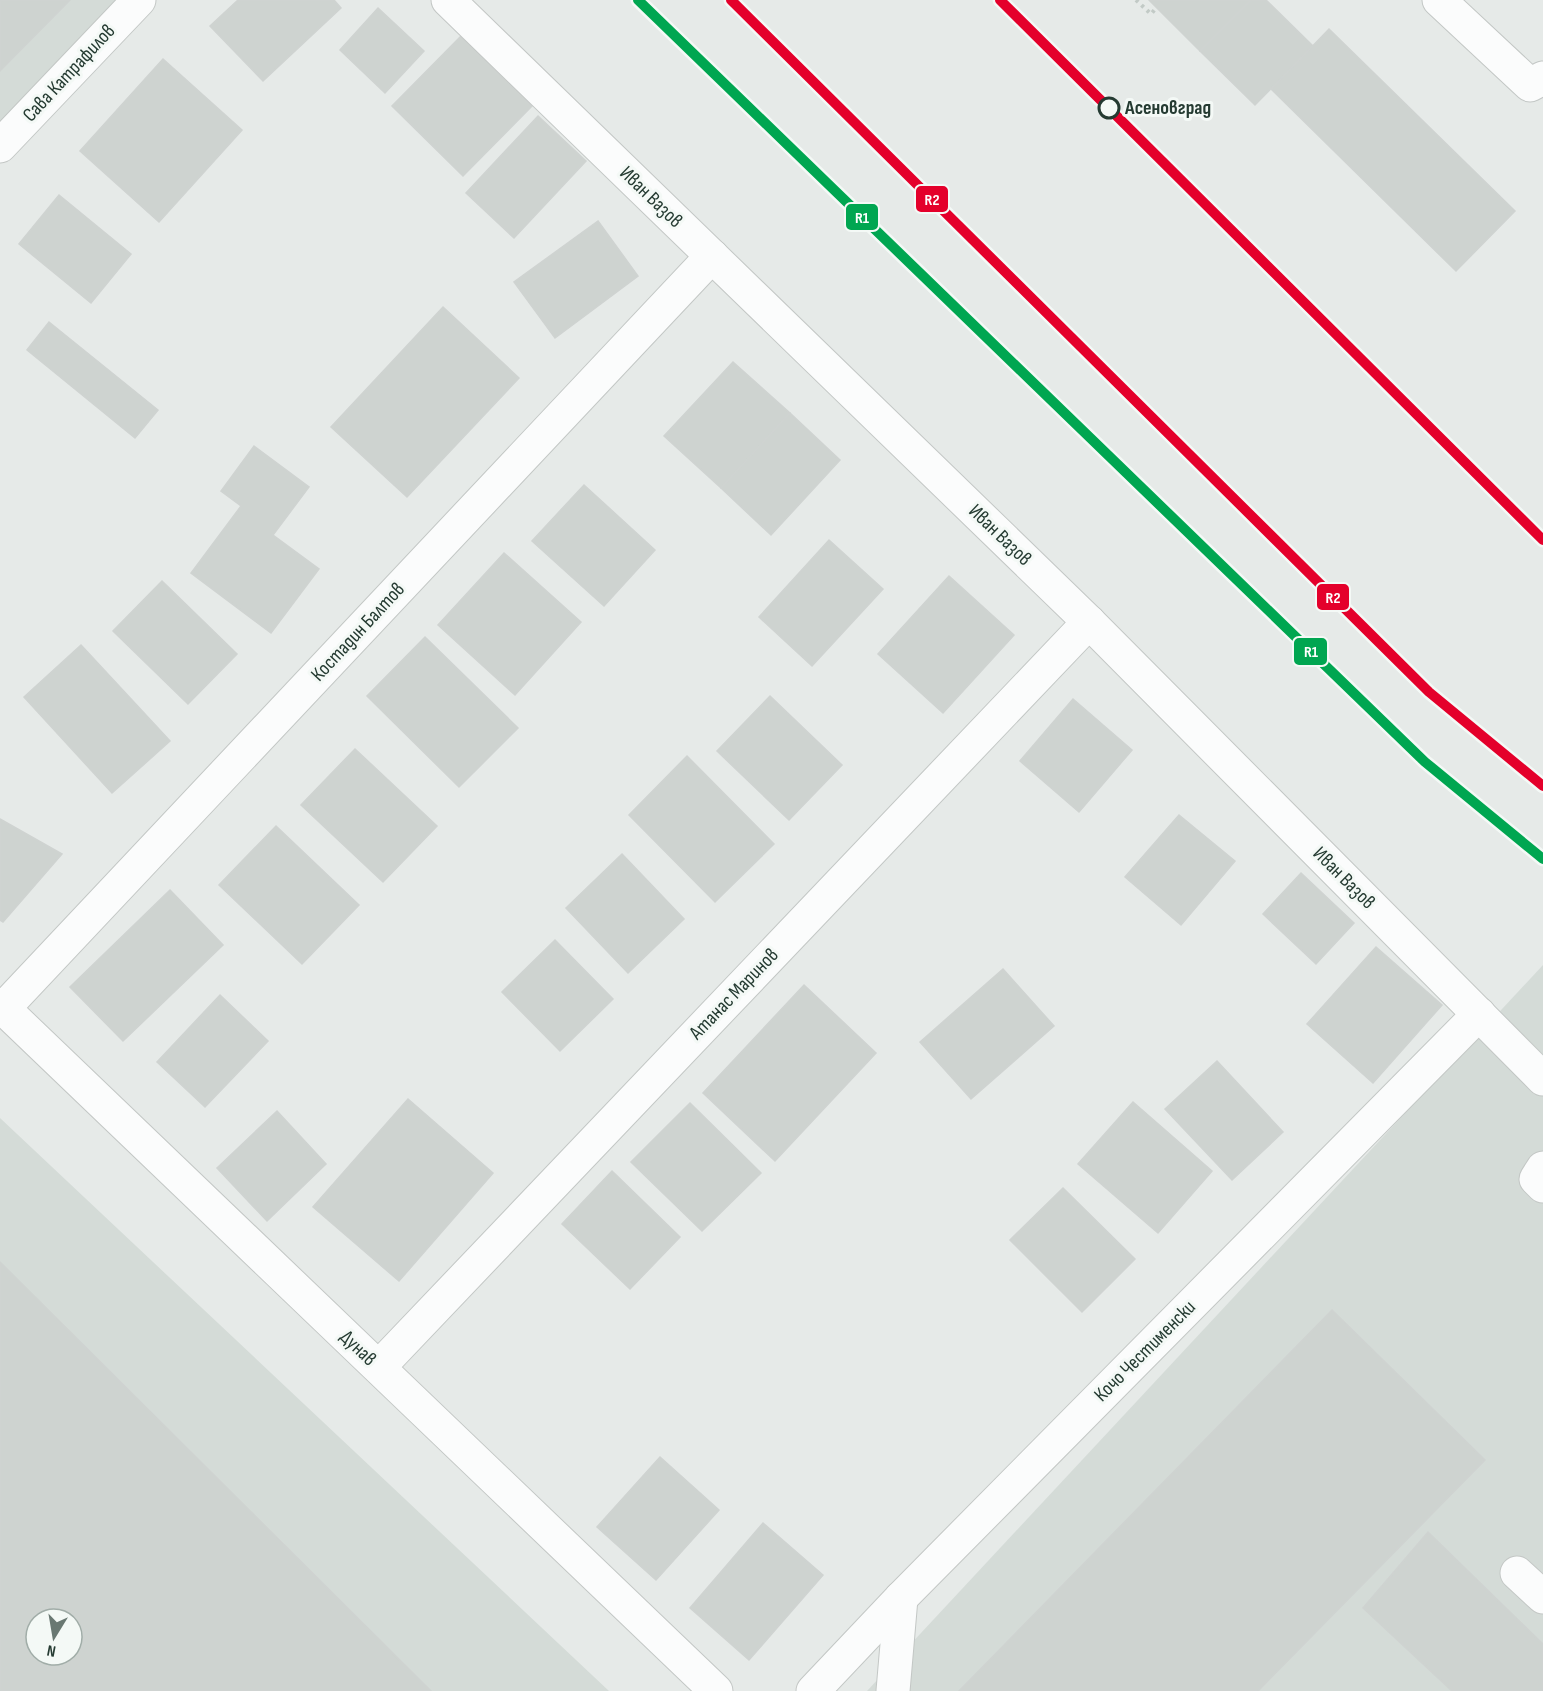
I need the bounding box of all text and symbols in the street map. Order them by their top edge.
street label: Сава Катрафилов [18,19,120,127]
place label: Асеновград [1124,96,1211,120]
marker: Асеновград [1098,97,1120,119]
street label: Иван Вазов [615,161,687,233]
line badge: R2 [915,185,949,213]
text: R2 [925,191,939,210]
line badge: R1 [845,203,879,231]
text: R1 [855,209,870,228]
street label: Иван Вазов [964,499,1036,571]
street label: Костадин Балтов [306,578,410,686]
line badge: R2 [1316,583,1350,611]
text: R2 [1326,589,1340,608]
line badge: R1 [1293,637,1328,666]
text: R1 [1304,643,1319,662]
street label: Иван Вазов [1308,842,1380,914]
street label: Атанас Маринов [684,943,784,1045]
street label: Кочо Честименски [1089,1295,1201,1407]
street label: Дунав [335,1325,381,1371]
north arrow [24,1607,84,1667]
text: N [45,1640,57,1660]

